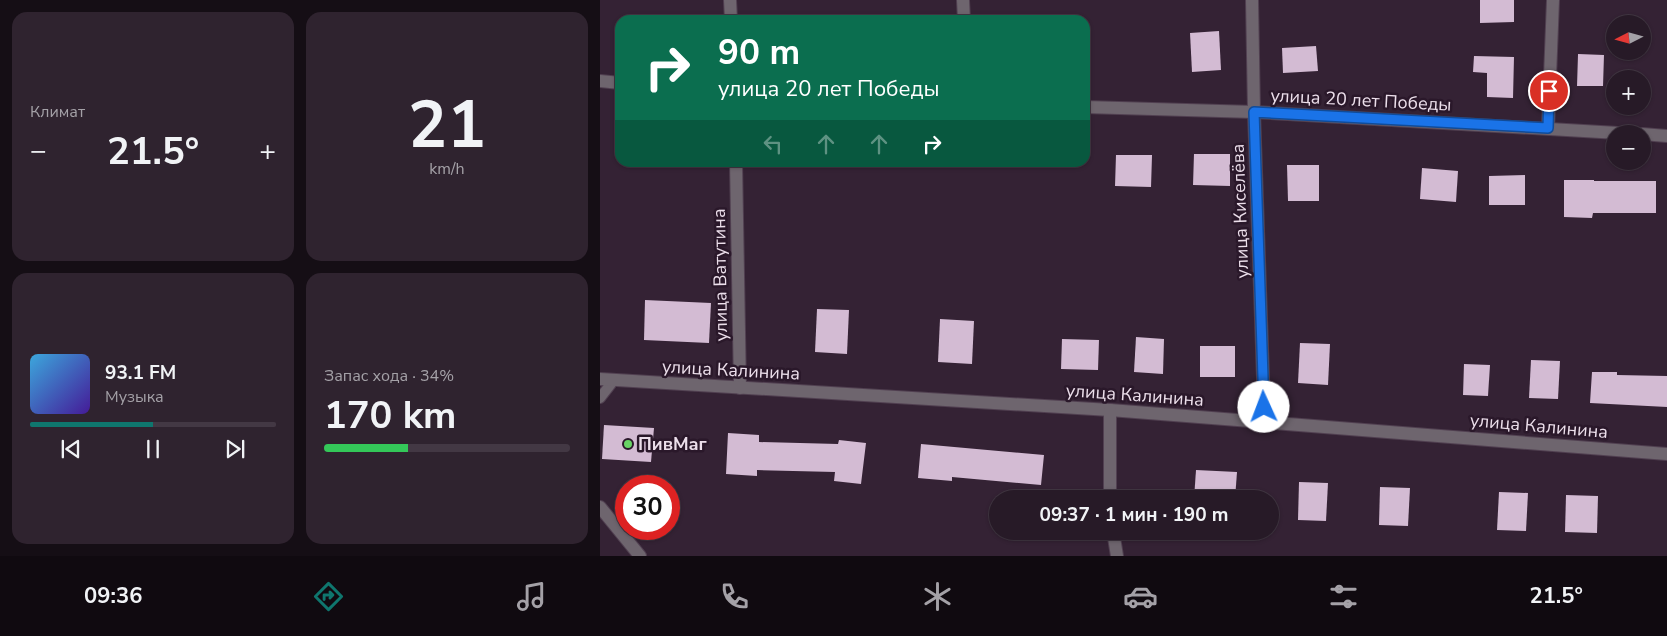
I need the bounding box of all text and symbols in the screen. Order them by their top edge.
north arrow [1606,15,1651,60]
map controls [1606,15,1651,170]
text: 90 m [718,29,800,76]
icon: right [635,35,700,100]
pin [1528,70,1570,112]
button: + [1606,70,1651,115]
text: улица 20 лет Победы [718,74,940,104]
icon: arrive [1535,77,1563,105]
text: 21 [408,81,486,170]
street label: улица 20 лет Победы [1270,83,1452,117]
text: Климат [30,101,85,123]
button: − [1606,125,1651,170]
text: 21.5° [107,126,199,177]
icon: left [759,130,787,158]
icon: ahead [812,130,840,158]
icon: ahead [865,130,893,158]
icon: right [918,130,946,158]
text: − [30,132,47,170]
text: + [259,132,276,170]
street label: улица Киселёва [1226,143,1254,279]
text: km/h [429,158,465,180]
street label: улица Ватутина [707,208,733,342]
street label: улица Калинина [661,354,801,386]
text: 93.1 FM [105,360,176,386]
text: Запас хода · 34% [324,365,454,387]
street label: улица Калинина [1065,378,1205,412]
position arrow [1237,380,1289,432]
text: Музыка [105,386,164,408]
text: 170 km [324,390,456,441]
street label: улица Калинина [1469,408,1609,444]
place label: ПивМаг [638,432,707,456]
icon: previous [57,435,85,463]
icon: pause [139,435,167,463]
icon: next [221,435,249,463]
marker: ПивМаг [622,438,634,450]
speed limit sign: 30 [615,475,680,540]
text: 09:37 · 1 мин · 190 m [1040,502,1228,528]
icon: directions [311,579,346,614]
icon: music [514,579,549,614]
icon: phone [717,579,752,614]
icon: climate [920,579,955,614]
icon: car [1123,579,1158,614]
icon: filters [1326,579,1361,614]
text: 09:36 [84,581,142,611]
text: 21.5° [1529,581,1583,611]

